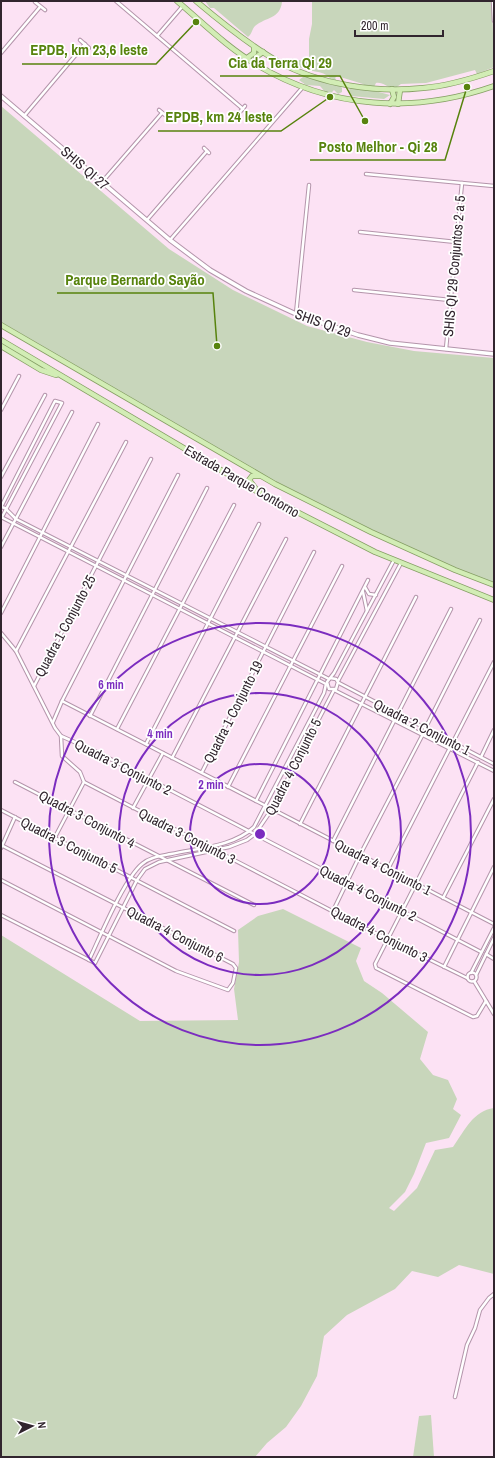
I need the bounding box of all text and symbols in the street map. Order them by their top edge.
scale bar [355,12,443,38]
text: 200 m [361,18,388,34]
callout: EPDB, km 23,6 leste [22,37,156,64]
text: EPDB, km 23,6 leste [30,39,148,60]
callout: Cia da Terra Qi 29 [220,49,340,76]
text: Cia da Terra Qi 29 [228,52,332,73]
callout: EPDB, km 24 leste [158,104,281,131]
text: EPDB, km 24 leste [165,106,273,127]
callout: Posto Melhor - Qi 28 [310,133,445,160]
text: Posto Melhor - Qi 28 [319,136,438,157]
street label: SHIS QI 27 [57,142,113,194]
street label: SHIS QI 29 Conjuntos 2 a 5 [439,195,469,337]
callout: Parque Bernardo Sayão [57,266,213,293]
text: Parque Bernardo Sayão [65,269,205,290]
street label: SHIS QI 29 [293,305,353,341]
street label: Estrada Parque Contorno [181,441,303,521]
street label: Quadra 1 Conjunto 25 [31,572,99,680]
street label: Quadra 1 Conjunto 19 [199,658,267,766]
text: 6 min [98,677,124,693]
street label: Quadra 2 Conjunto 1 [370,695,474,759]
street label: Quadra 4 Conjunto 5 [261,715,325,819]
text: 4 min [147,726,173,742]
street label: Quadra 3 Conjunto 2 [71,735,175,799]
text: 2 min [198,777,224,793]
street label: Quadra 3 Conjunto 4 [36,786,139,852]
street label: Quadra 3 Conjunto 3 [135,804,239,868]
street label: Quadra 3 Conjunto 5 [17,813,121,877]
centre of rings [253,827,267,841]
street label: Quadra 4 Conjunto 1 [331,835,435,899]
street label: Quadra 4 Conjunto 2 [316,861,420,925]
street label: Quadra 4 Conjunto 6 [123,902,227,966]
street label: Quadra 4 Conjunto 3 [327,902,431,966]
north arrow [12,1406,52,1446]
text: N [35,1421,49,1429]

